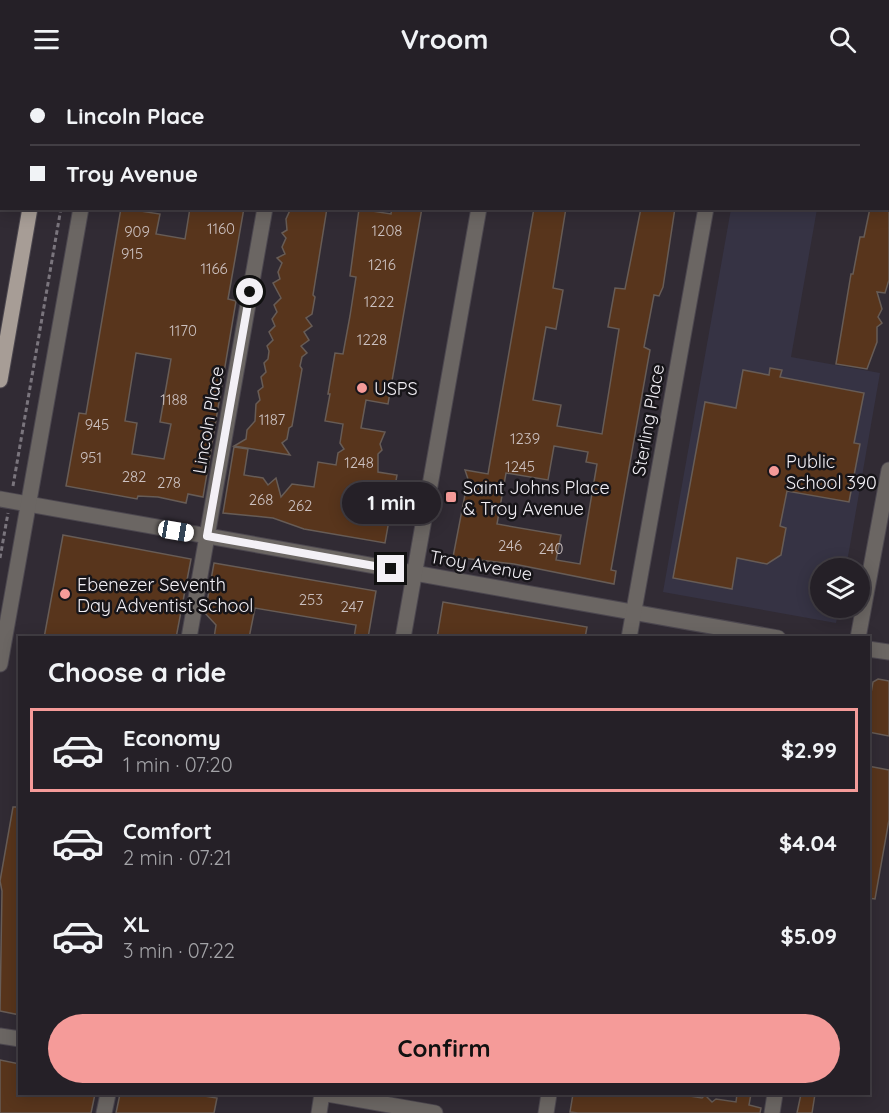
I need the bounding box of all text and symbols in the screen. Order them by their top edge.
text: Vroom [401,22,488,56]
icon: menu [30,23,63,56]
icon: search [826,23,859,56]
text: Lincoln Place [66,102,205,130]
text: Troy Avenue [66,160,198,188]
house number: 1160 [207,219,235,238]
house number: 1208 [372,221,402,240]
house number: 909 [124,222,150,241]
house number: 915 [121,244,143,263]
house number: 1216 [368,255,396,274]
house number: 1166 [200,259,228,278]
route start [236,278,263,305]
house number: 1222 [364,292,394,311]
house number: 1170 [169,321,197,340]
house number: 1228 [357,330,387,349]
street label: Sterling Place [627,362,669,478]
street label: Lincoln Place [187,364,229,476]
place label: USPS [374,377,418,400]
marker: USPS [355,381,369,395]
house number: 1188 [160,390,188,409]
house number: 1187 [259,410,286,429]
house number: 945 [85,415,109,434]
house number: 1239 [510,429,540,448]
house number: 951 [80,448,102,467]
place label: Public School 390 [786,450,877,494]
house number: 1248 [344,453,374,472]
house number: 1245 [505,457,535,476]
marker: Public School 390 [767,464,781,478]
house number: 282 [122,467,146,486]
house number: 278 [157,473,181,492]
place label: Saint Johns Place & Troy Avenue [463,476,610,520]
callout: 1 min [342,482,440,524]
house number: 268 [249,490,273,509]
text: 1 min [367,490,416,515]
marker: Saint Johns Place & Troy Avenue [444,490,458,504]
house number: 262 [288,496,312,515]
car [157,519,195,543]
house number: 246 [498,536,522,555]
house number: 240 [539,539,564,558]
street label: Troy Avenue [428,545,534,585]
route end [377,555,404,582]
map controls [810,558,870,618]
button: layers [810,558,870,618]
place label: Ebenezer Seventh Day Adventist School [77,573,254,617]
marker: Ebenezer Seventh Day Adventist School [58,587,72,601]
house number: 253 [299,590,323,609]
house number: 247 [340,597,364,616]
text: Choose a ride [48,655,226,689]
icon: car [51,723,105,777]
text: Economy [123,724,221,752]
text: $2.99 [781,736,837,764]
text: 1 min · 07:20 [123,752,233,777]
icon: car [51,816,105,870]
text: Comfort [123,817,212,845]
text: $4.04 [779,829,837,857]
text: 2 min · 07:21 [123,845,232,870]
icon: car [51,909,105,963]
text: XL [123,910,150,938]
text: $5.09 [781,922,837,950]
text: 3 min · 07:22 [123,938,235,963]
button: Confirm [48,1014,840,1083]

